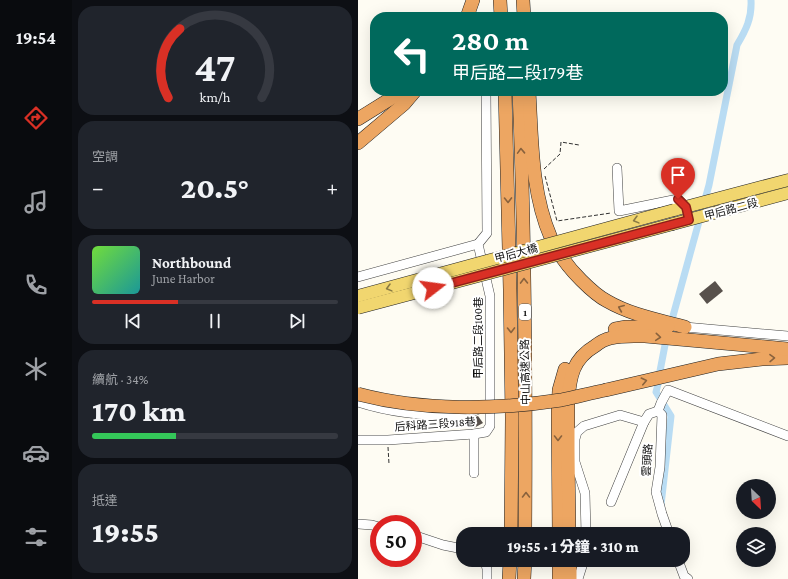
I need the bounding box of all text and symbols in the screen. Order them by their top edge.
text: 280 m [452,25,529,56]
text: 19:54 [16,28,56,48]
icon: left [386,28,438,80]
text: 47 [194,44,236,90]
text: 甲后路二段179巷 [452,63,583,83]
text: km/h [200,89,231,105]
icon: directions [22,104,50,132]
one-way arrow [517,148,526,154]
text: 空調 [92,149,118,164]
pin [661,158,695,199]
icon: arrive [667,164,689,186]
text: 20.5° [181,171,249,204]
text: − [92,175,104,200]
text: + [326,175,338,200]
icon: music [22,188,50,216]
street label: 甲后路二段 [703,196,759,222]
one-way arrow [504,197,512,203]
one-way arrow [633,215,640,224]
street label: 甲后大橋 [493,242,539,264]
text: Northbound [152,255,231,271]
position arrow [412,267,454,309]
icon: phone [22,271,50,299]
text: June Harbor [152,271,215,286]
one-way arrow [520,278,528,284]
one-way arrow [386,283,392,291]
street label: 甲后路二段100巷 [472,297,484,379]
road number: 1 [519,304,531,320]
one-way arrow [618,304,625,312]
icon: previous [122,310,144,332]
icon: pause [204,310,226,332]
icon: next [286,310,308,332]
one-way arrow [506,327,515,333]
one-way arrow [655,333,661,342]
street label: 中山高速公路 [518,339,532,405]
one-way arrow [769,354,775,363]
icon: climate [22,355,50,383]
text: 續航 · 34% [92,372,148,387]
one-way arrow [640,377,647,386]
text: 170 km [92,394,186,427]
street label: 后科路三段918巷 [394,415,476,433]
one-way arrow [554,435,562,441]
icon: car [22,439,50,467]
street label: 雲頭路 [640,443,654,477]
north arrow [736,479,776,519]
map controls [736,479,776,567]
one-way arrow [522,492,530,498]
text: 抵達 [92,493,118,508]
text: 19:55 [92,515,159,548]
speed limit sign: 50 [370,515,422,567]
icon: filters [22,523,50,551]
button: layers [736,527,776,567]
text: 19:55 · 1 分鐘 · 310 m [507,539,639,555]

